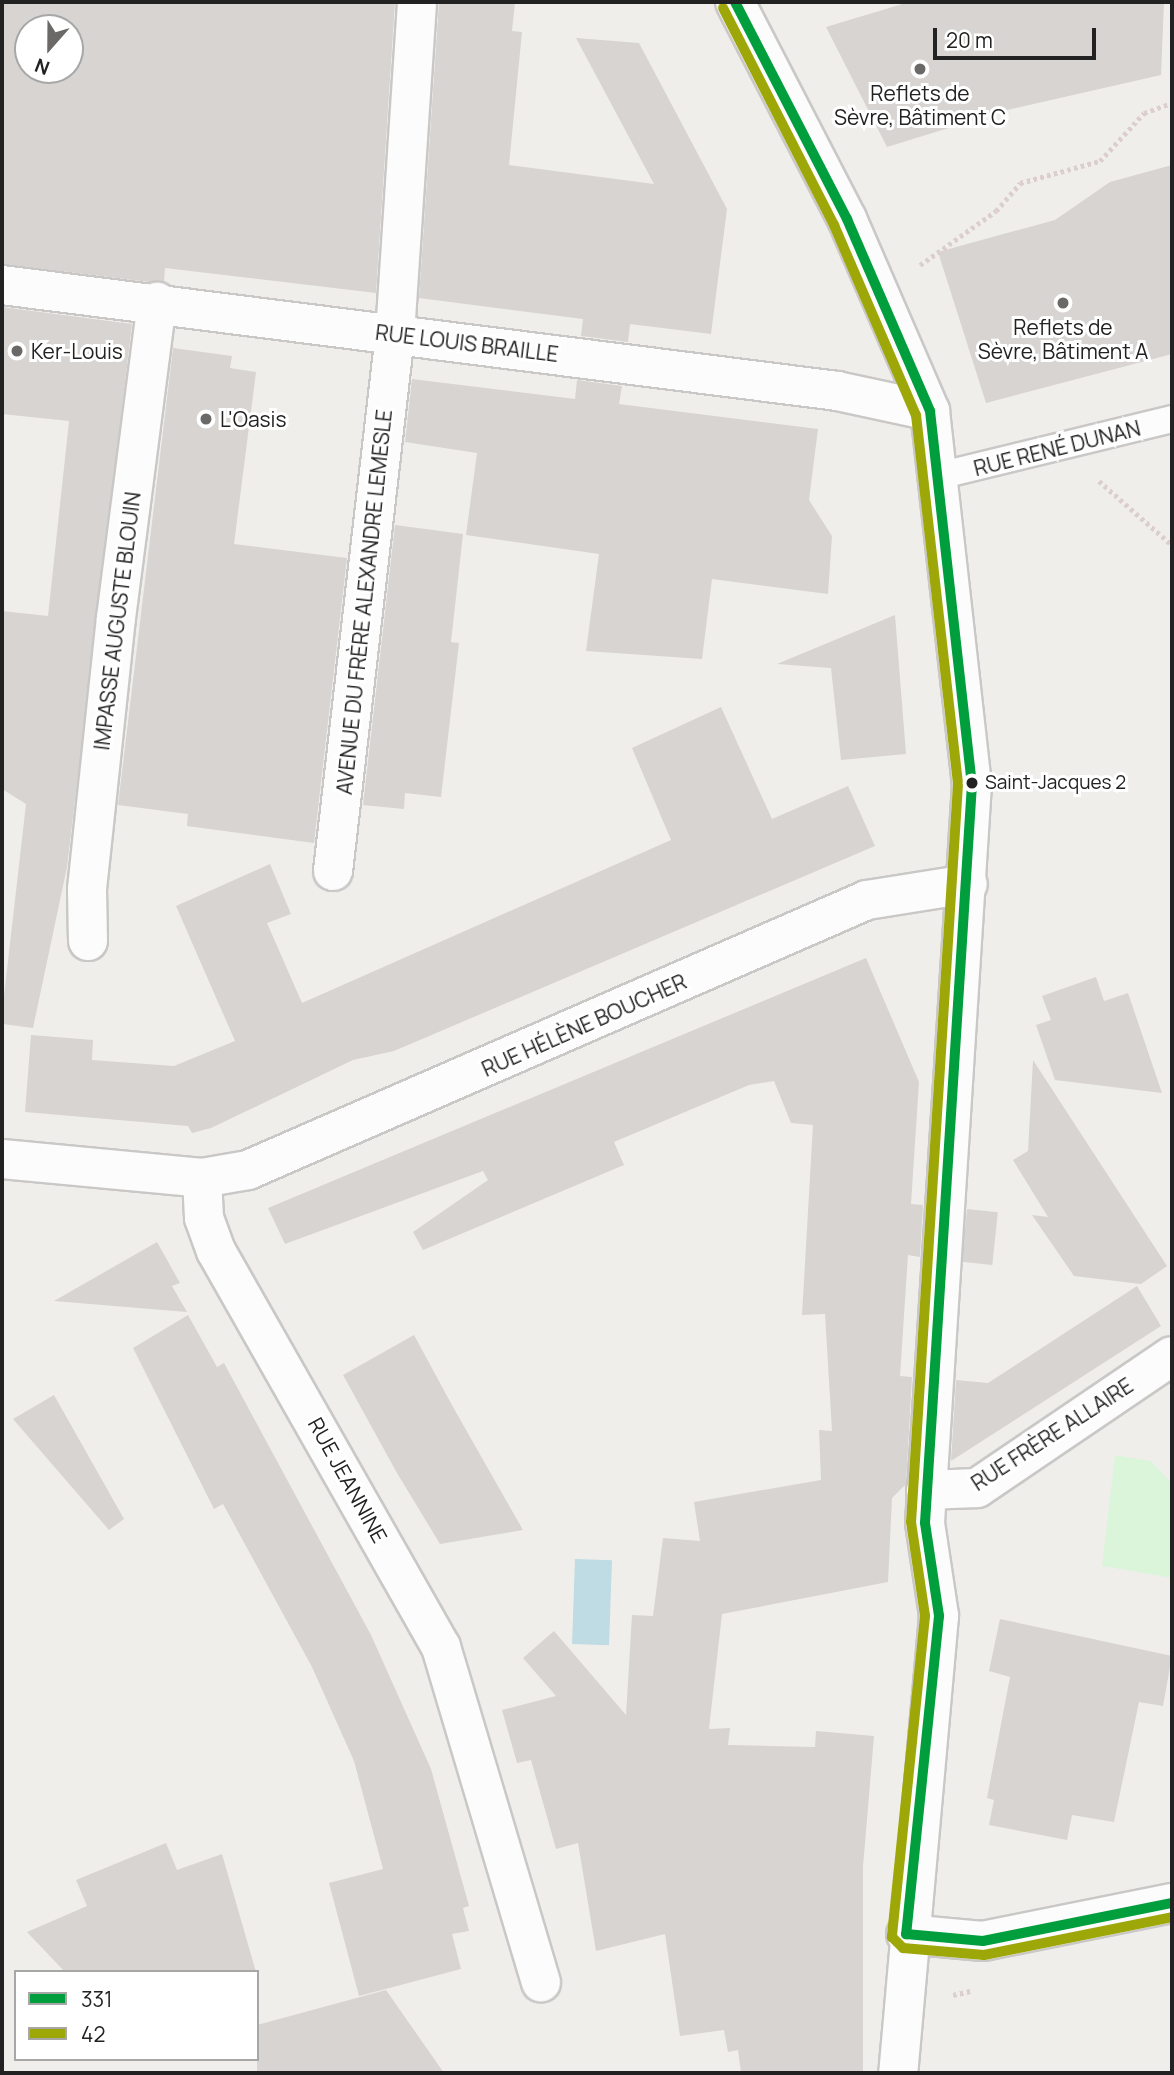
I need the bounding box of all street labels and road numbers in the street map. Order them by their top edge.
street label: RUE LOUIS BRAILLE [374,319,560,367]
street label: AVENUE DU FRÈRE ALEXANDRE LEMESLE [331,408,397,796]
street label: RUE RENÉ DUNAN [971,415,1143,481]
street label: IMPASSE AUGUSTE BLOUIN [89,490,145,752]
street label: RUE HÉLÈNE BOUCHER [478,969,690,1081]
street label: RUE FRÈRE ALLAIRE [967,1372,1137,1496]
street label: RUE JEANNINE [303,1413,393,1547]

